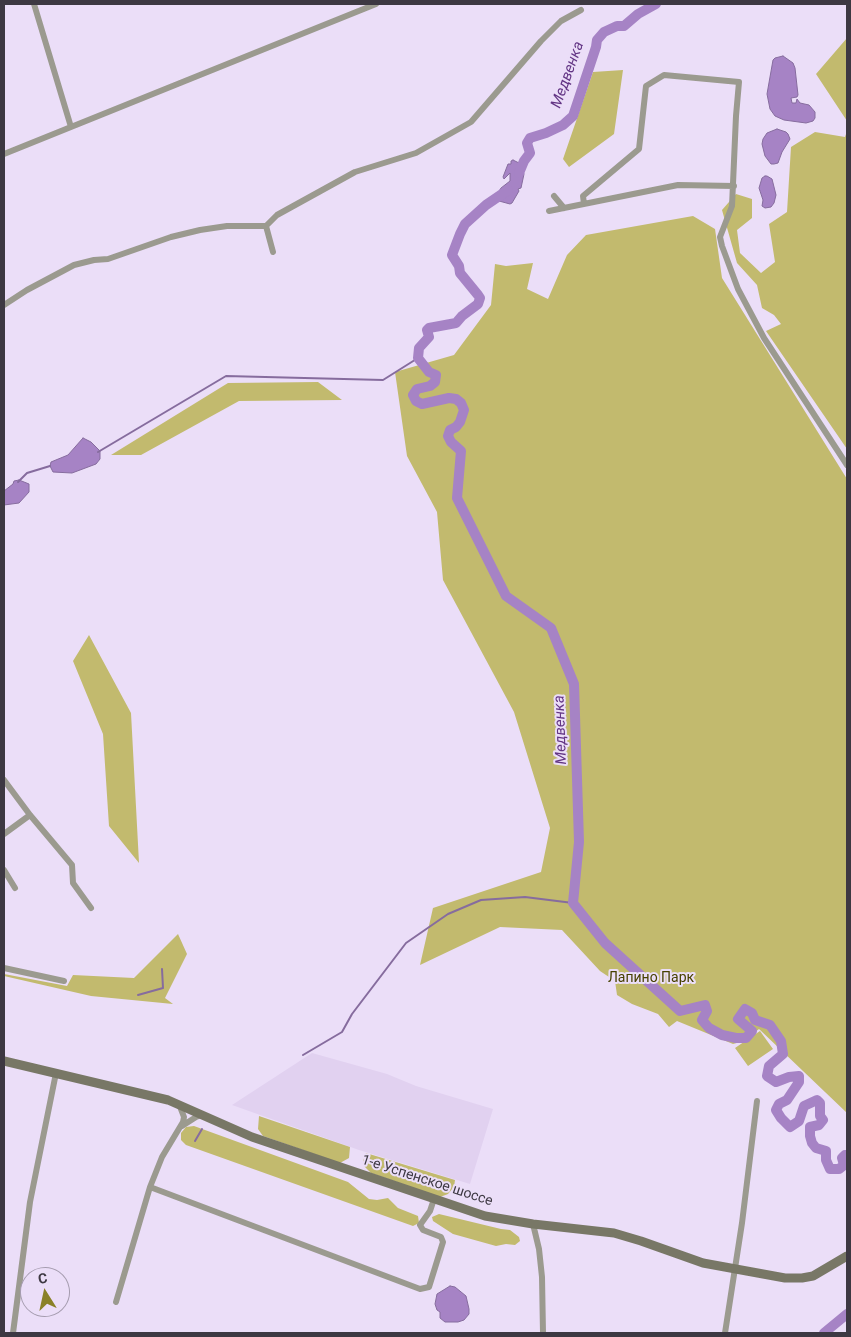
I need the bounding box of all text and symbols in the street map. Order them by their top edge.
water label: Медвенка [548,39,588,111]
water label: Медвенка [551,695,571,765]
park label: Лапино Парк [608,970,694,986]
street label: 1-е Успенское шоссе [359,1152,495,1210]
north arrow [20,1267,70,1317]
text: С [37,1270,48,1287]

